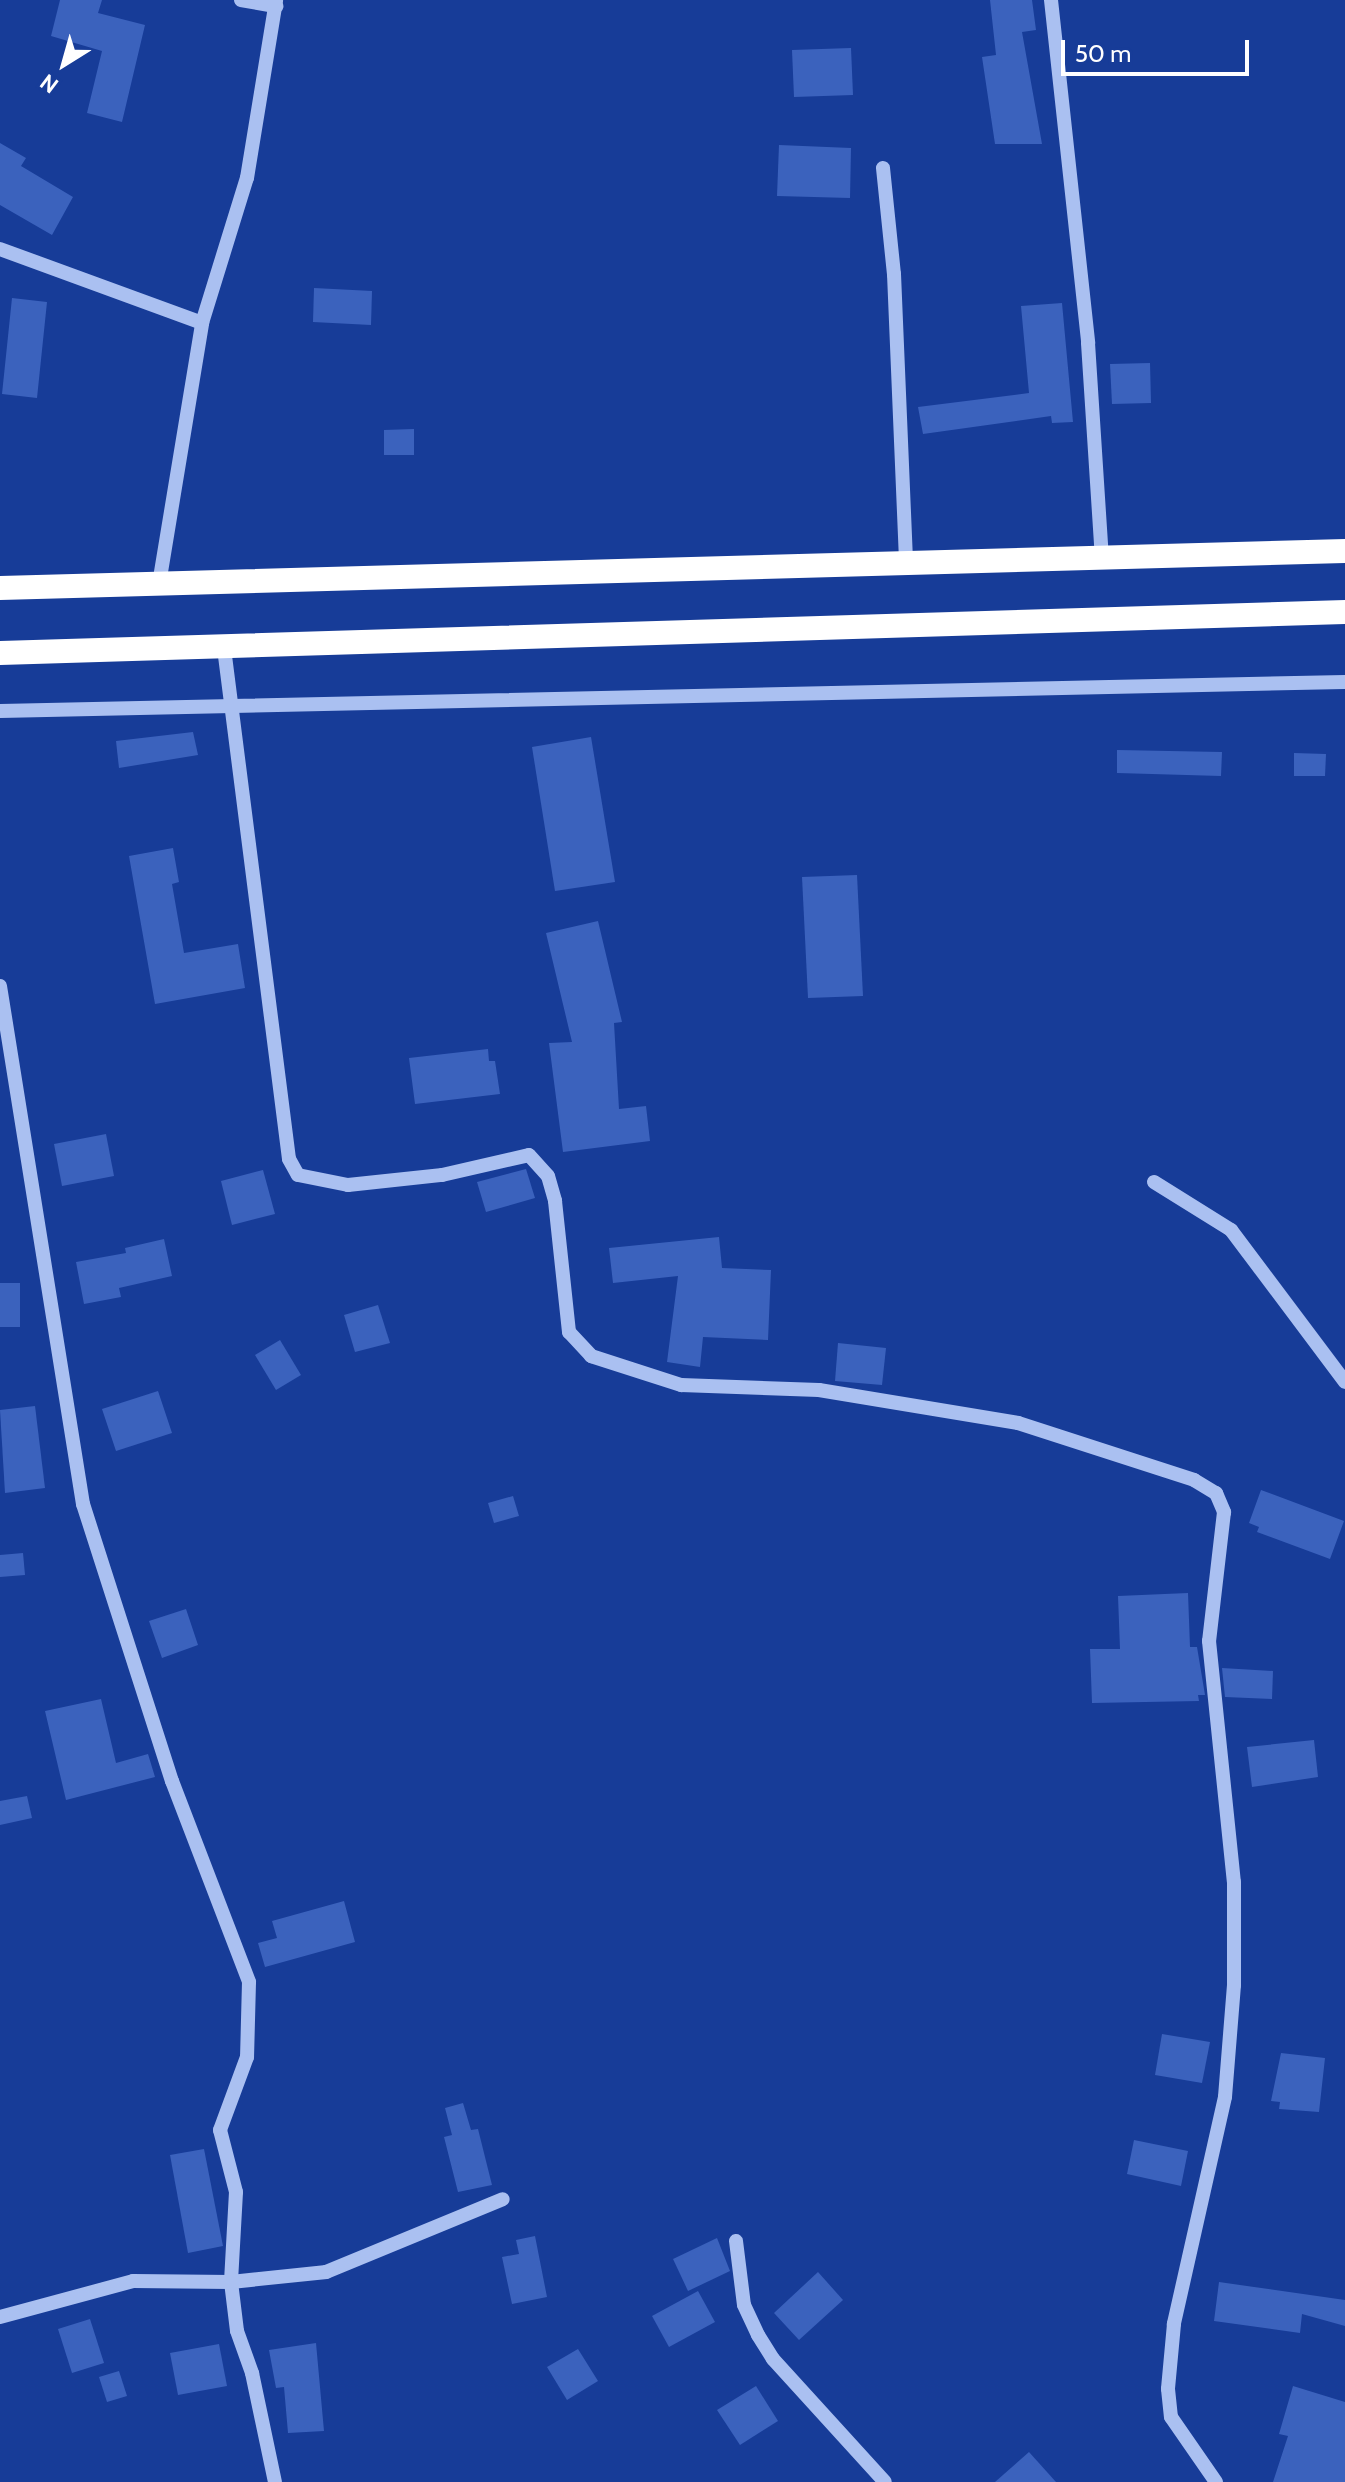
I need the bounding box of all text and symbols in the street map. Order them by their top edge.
north arrow [24,24,104,104]
scale bar [1065,24,1253,74]
text: 50 m [1075,39,1131,68]
text: N [35,68,64,99]

